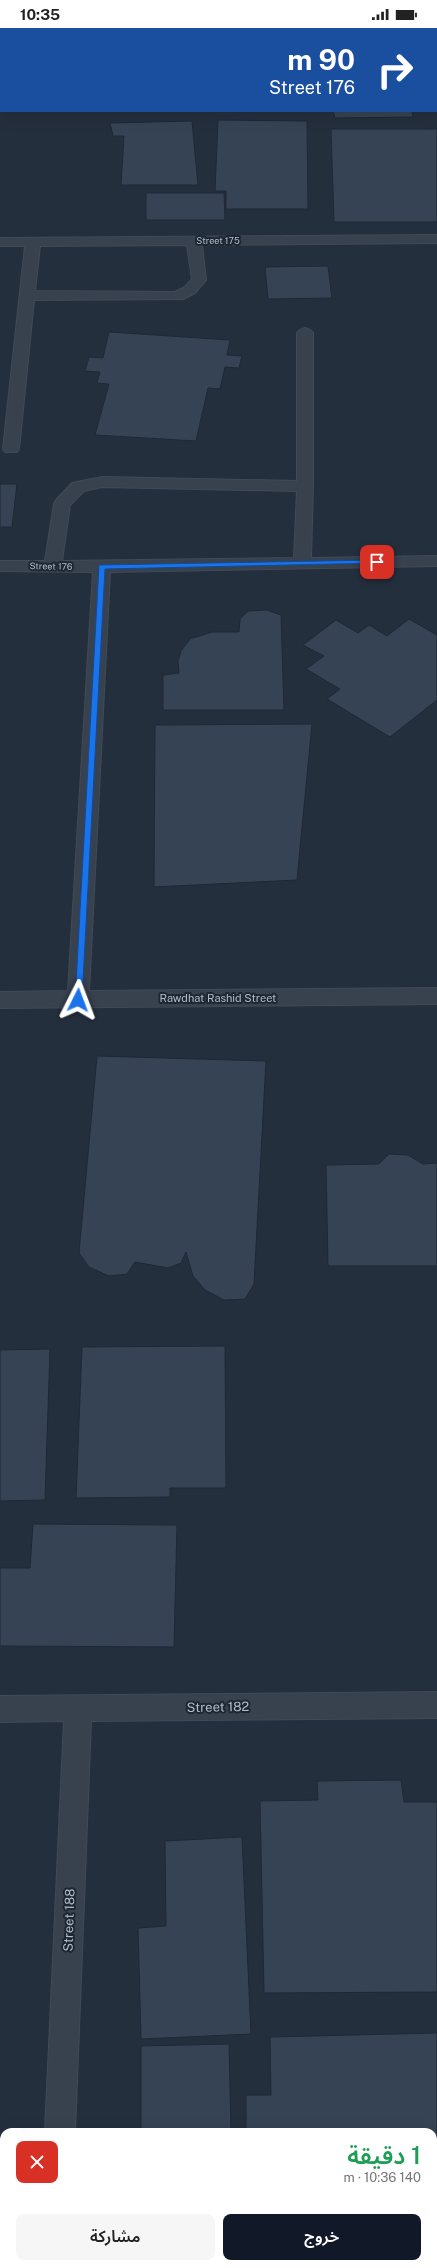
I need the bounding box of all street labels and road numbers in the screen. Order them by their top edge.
street label: Street 175 [196,235,240,246]
street label: Street 176 [29,560,73,572]
street label: Rawdhat Rashid Street [160,992,276,1004]
street label: Street 182 [187,1699,250,1715]
street label: Street 188 [60,1888,78,1952]

